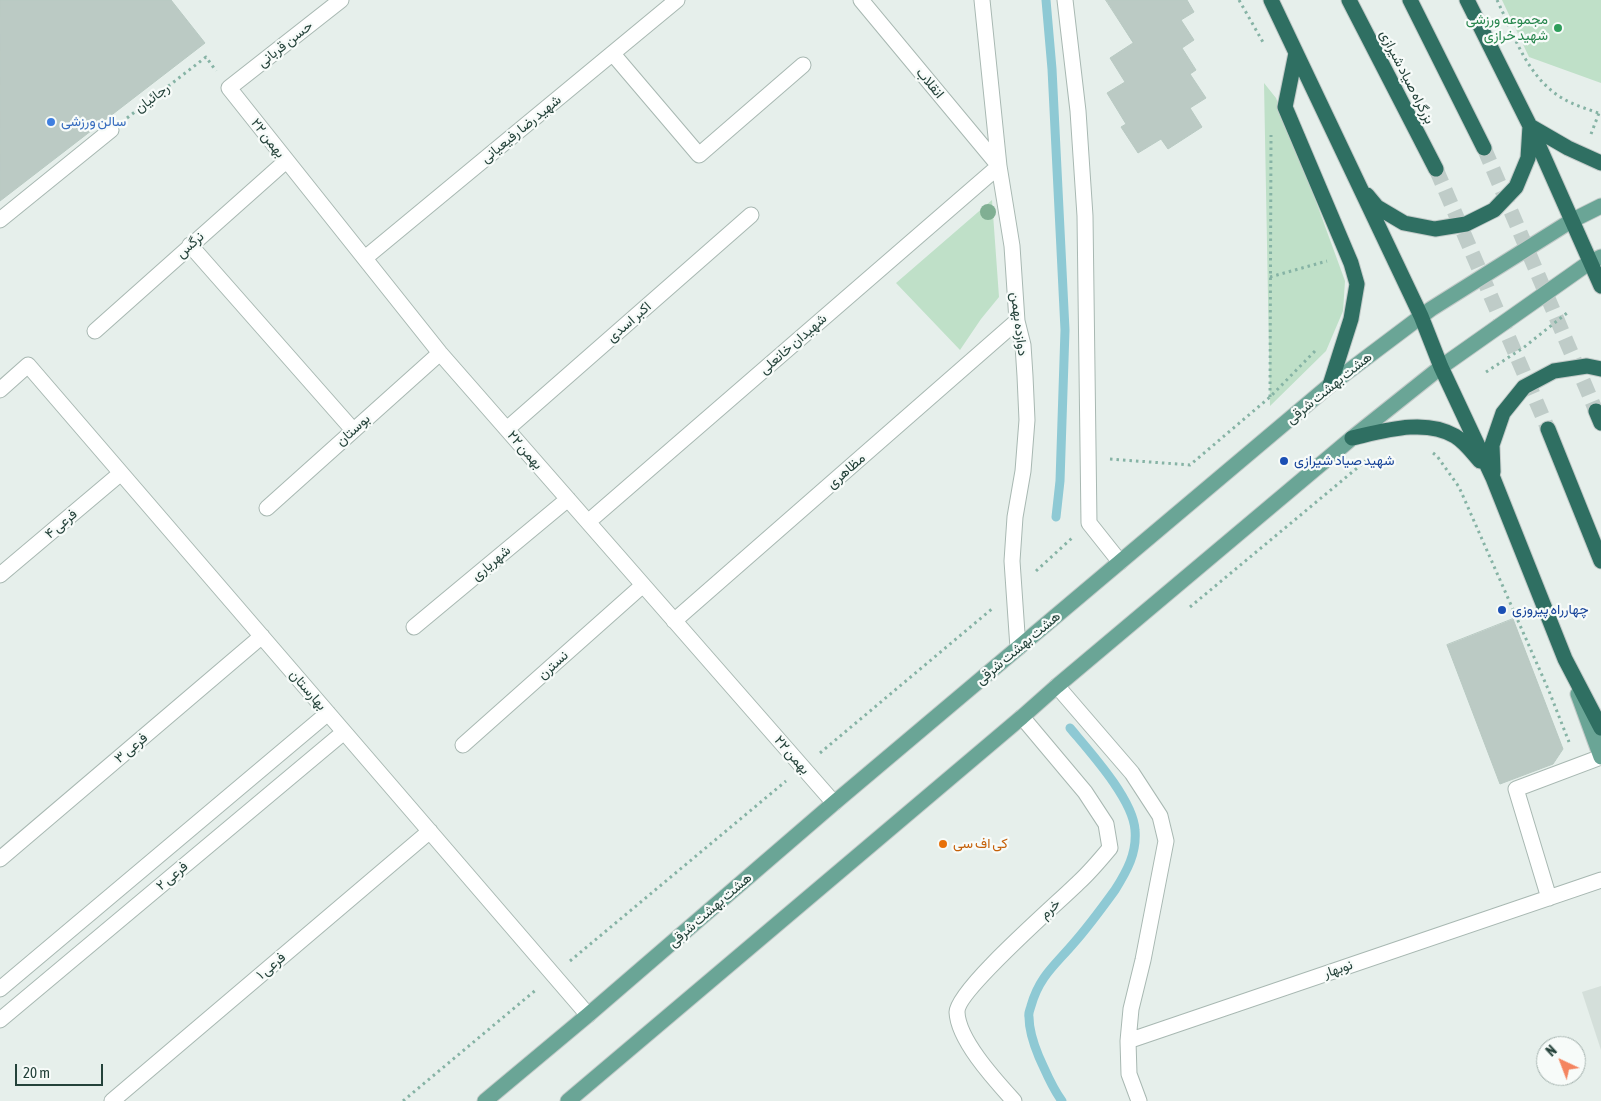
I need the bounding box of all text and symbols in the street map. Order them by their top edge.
place label: مجموعه ورزشی شهید خرازی [1466,12,1548,44]
street label: حسن قربانی [254,17,316,71]
marker: مجموعه ورزشی شهید خرازی [1552,22,1564,34]
street label: بزرگراه صیاد شیرازی [1376,27,1438,127]
street label: انقلاب [912,64,948,102]
street label: رجائیان [131,79,173,117]
street label: شهید رضا رفیعیانی [477,91,565,167]
place label: سالن ورزشی [61,114,126,130]
street label: ۲۲ بهمن [247,115,289,161]
marker: سالن ورزشی [45,116,57,128]
street label: نرگس [173,228,207,262]
street label: دوازده بهمن [1007,291,1031,357]
street label: اکبر اسدی [603,298,655,346]
street label: شهیدان خانعلی [756,310,830,378]
street label: هشت بهشت شرقی [1283,348,1375,428]
street label: بوستان [333,410,373,450]
street label: ۲۲ بهمن [504,427,546,473]
street label: مظاهری [823,450,869,492]
place label: شهید صیاد شیرازی [1294,453,1394,469]
marker: شهید صیاد شیرازی [1278,455,1290,467]
street label: فرعی ۴ [41,506,81,542]
street label: شهریاری [468,542,514,584]
place label: چهارراه پیروزی [1512,602,1589,618]
marker: چهارراه پیروزی [1496,604,1508,616]
street label: هشت بهشت شرقی [972,608,1064,688]
street label: نسترن [534,647,572,683]
street label: بهارستان [286,666,330,714]
street label: فرعی ۳ [111,729,151,767]
street label: ۲۲ بهمن [771,732,813,778]
place label: کی اف سی [953,836,1008,852]
marker: کی اف سی [937,838,949,850]
street label: فرعی ۲ [153,858,191,894]
street label: هشت بهشت شرقی [665,869,755,951]
street label: خرم [1036,895,1064,923]
street label: فرعی ۱ [253,949,289,983]
street label: نوبهار [1321,956,1355,982]
north arrow [1536,1036,1586,1086]
text: N [1543,1042,1560,1059]
scale bar [18,1054,105,1086]
text: 20 m [23,1064,50,1081]

